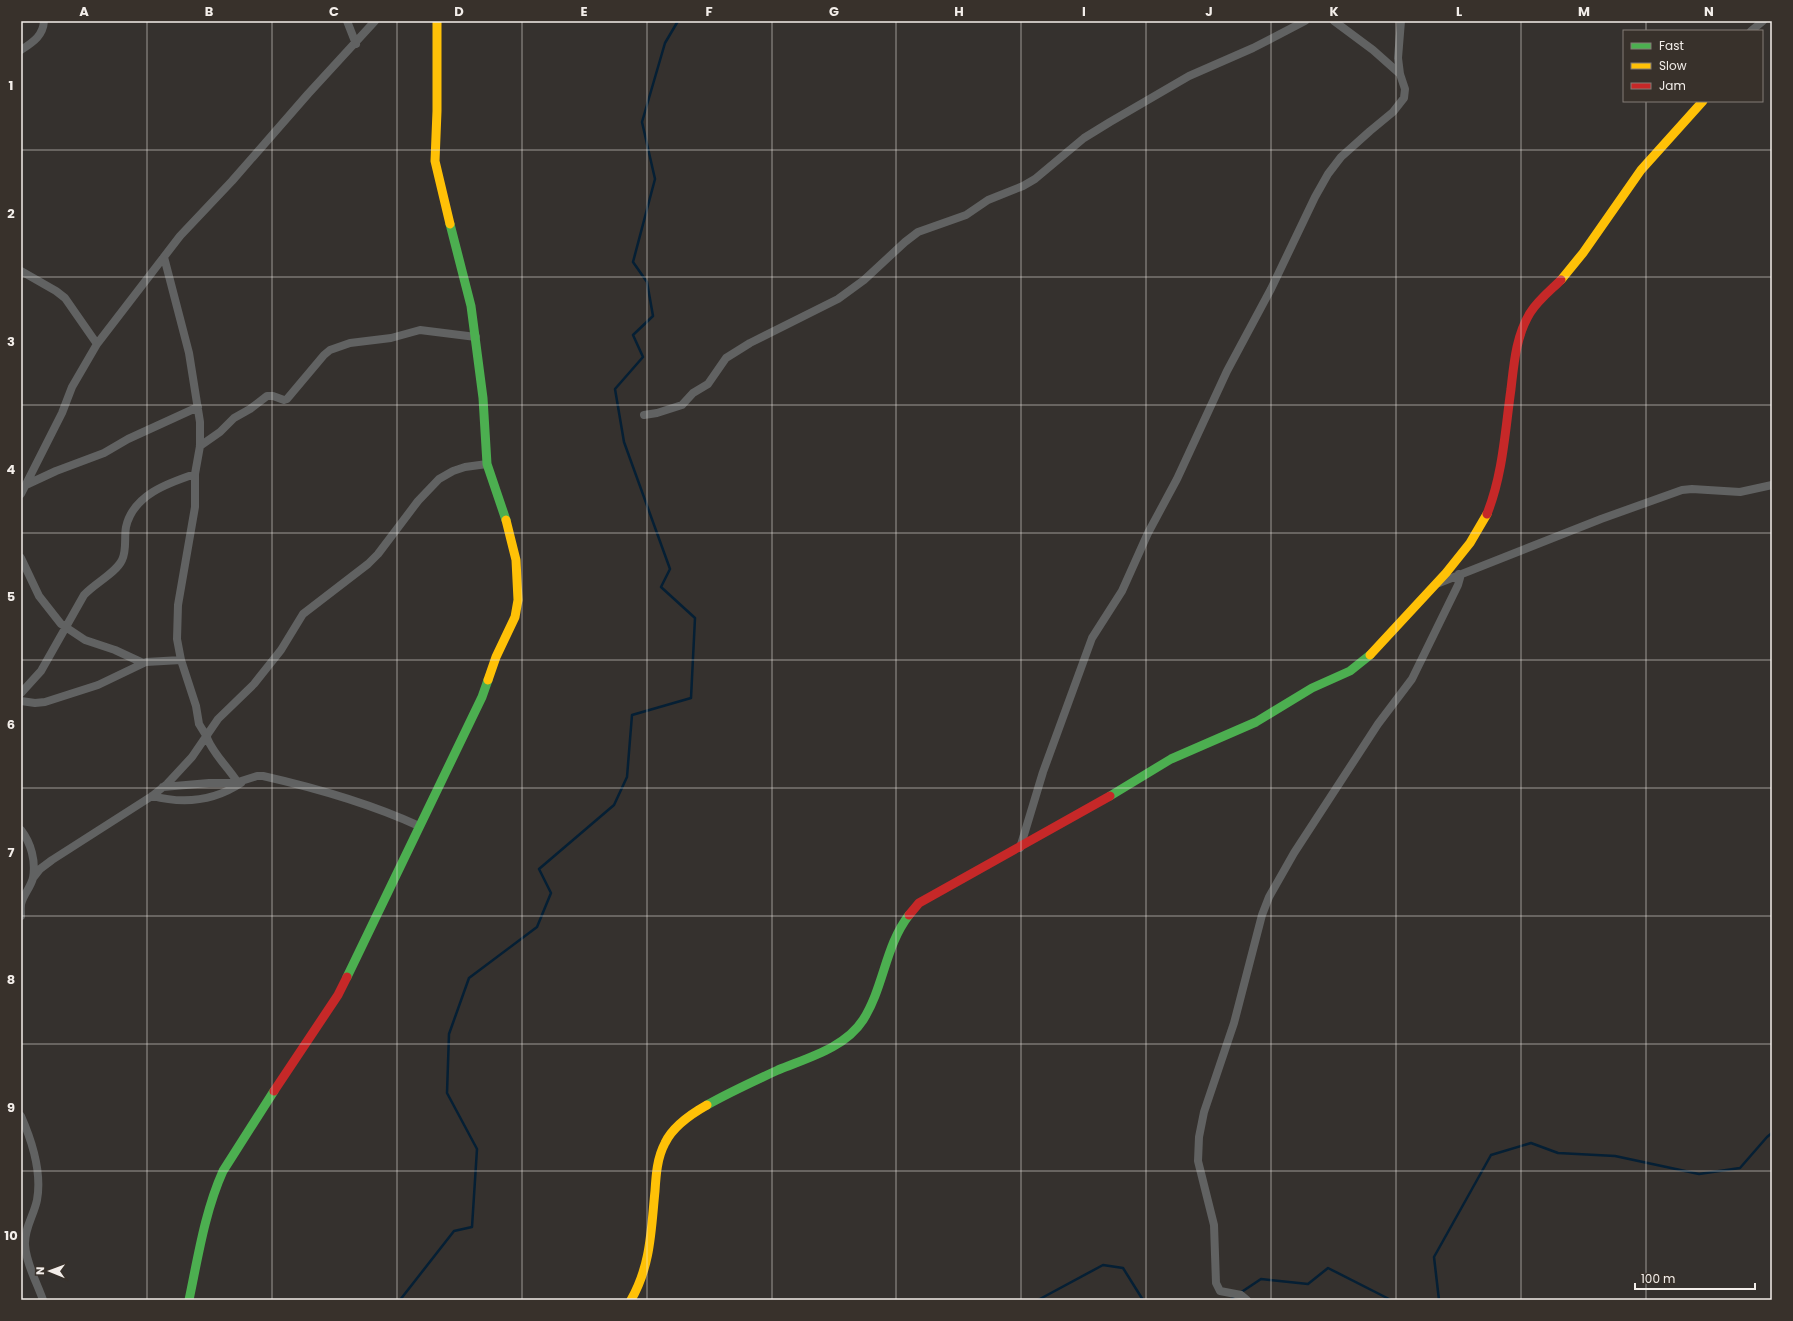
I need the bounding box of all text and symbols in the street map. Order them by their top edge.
text: A [79,2,89,21]
text: B [205,2,214,21]
text: C [329,2,339,21]
text: D [454,2,464,21]
text: E [580,2,588,21]
text: F [705,2,713,21]
text: G [829,2,839,21]
text: H [954,2,964,21]
text: I [1082,2,1086,21]
text: J [1205,2,1213,21]
text: K [1329,2,1339,21]
text: L [1456,2,1462,21]
text: M [1578,2,1590,21]
text: N [1704,2,1714,21]
legend [1623,30,1763,102]
text: Fast [1659,37,1684,54]
text: Slow [1659,57,1687,74]
text: 1 [9,76,13,95]
text: Jam [1659,77,1686,94]
text: 2 [7,204,15,223]
text: 3 [7,332,15,351]
text: 4 [7,460,16,479]
text: 5 [7,587,15,606]
text: 6 [7,715,15,734]
text: 7 [8,843,15,862]
text: 8 [7,970,15,989]
text: 9 [7,1098,15,1117]
text: 10 [4,1226,18,1245]
north arrow [30,1251,70,1291]
scale bar [1635,1265,1755,1291]
text: N [32,1267,48,1275]
text: 100 m [1641,1270,1675,1287]

